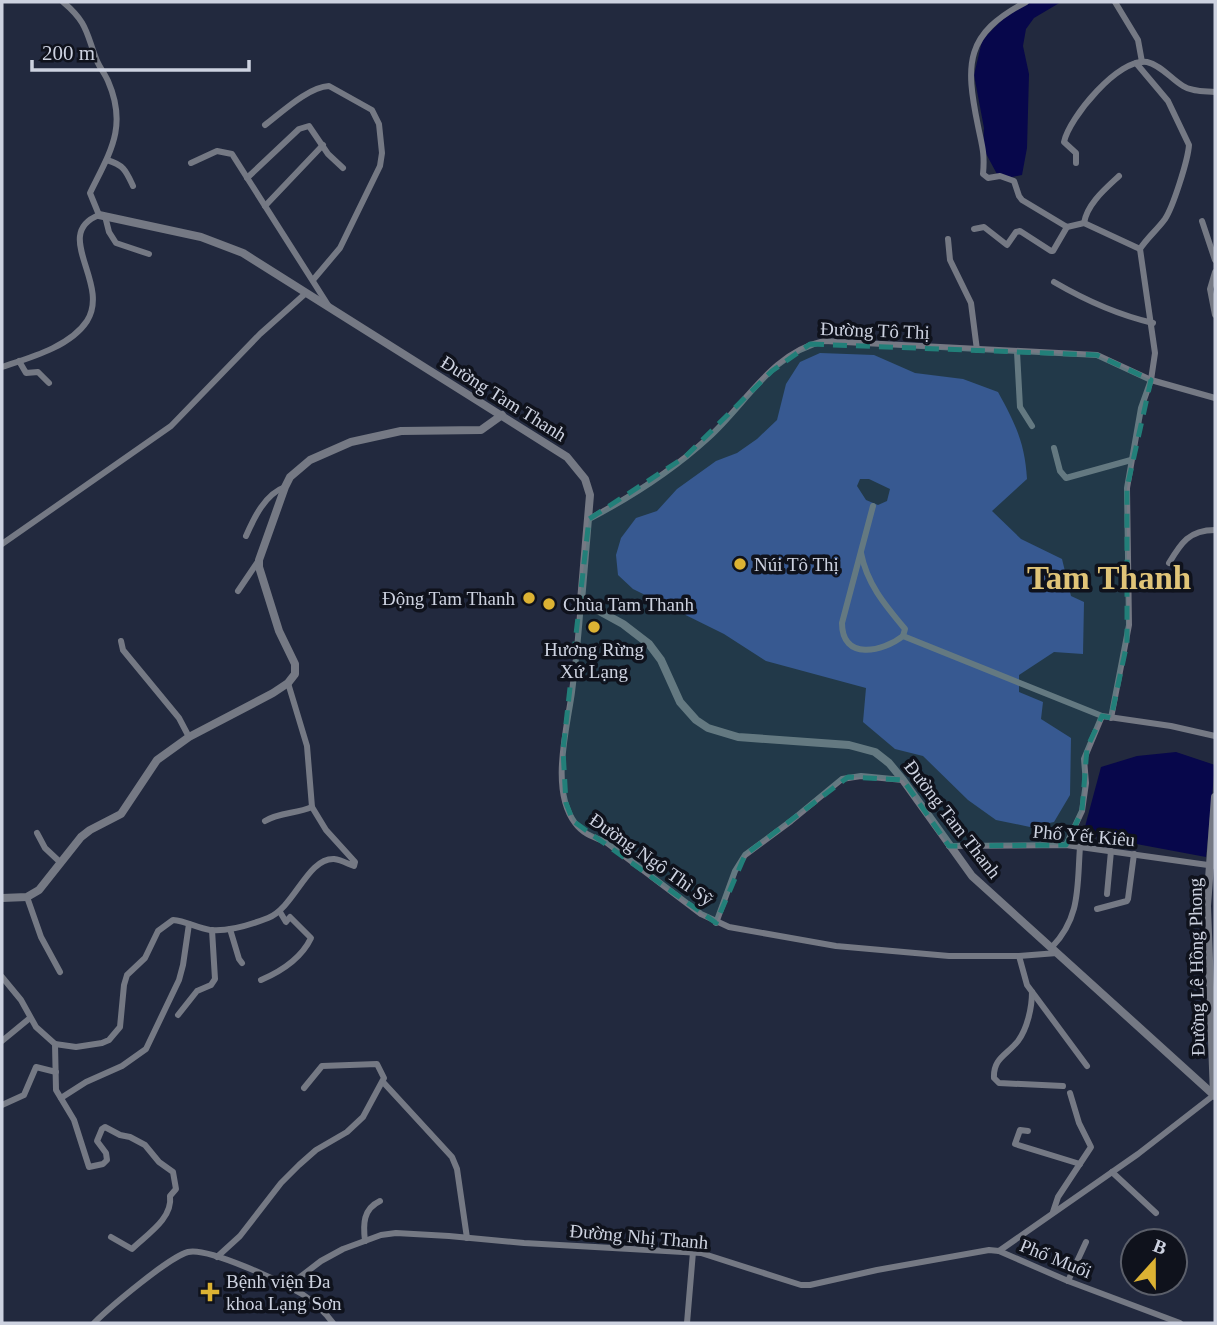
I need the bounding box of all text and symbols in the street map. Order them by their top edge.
scale bar [32,28,248,72]
text: 200 m [42,41,95,65]
street label: Đường Tô Thị [820,318,930,343]
street label: Đường Tam Thanh [437,351,571,446]
place label: Núi Tô Thị [754,554,839,575]
marker: Núi Tô Thị [732,556,748,572]
district label: Tam Thanh [1027,560,1191,596]
place label: Động Tam Thanh [382,588,515,609]
marker: Động Tam Thanh [521,590,537,606]
place label: Chùa Tam Thanh [563,594,694,615]
marker: Chùa Tam Thanh [541,596,557,612]
marker: Hương Rừng Xứ Lạng [586,619,602,635]
place label: Hương Rừng Xứ Lạng [544,639,644,682]
street label: Đường Tam Thanh [900,756,1005,883]
street label: Đường Ngô Thì Sỹ [586,809,718,910]
street label: Phố Yết Kiêu [1032,821,1137,850]
street label: Đường Lê Hồng Phong [1184,877,1209,1056]
street label: Đường Nhị Thanh [569,1220,710,1253]
north arrow [1119,1227,1189,1297]
street label: Phố Muối [1017,1235,1095,1282]
text: B [1150,1235,1170,1259]
place label: Bệnh viện Đa khoa Lạng Sơn [226,1271,342,1314]
marker: Bệnh viện Đa khoa Lạng Sơn [200,1282,220,1302]

